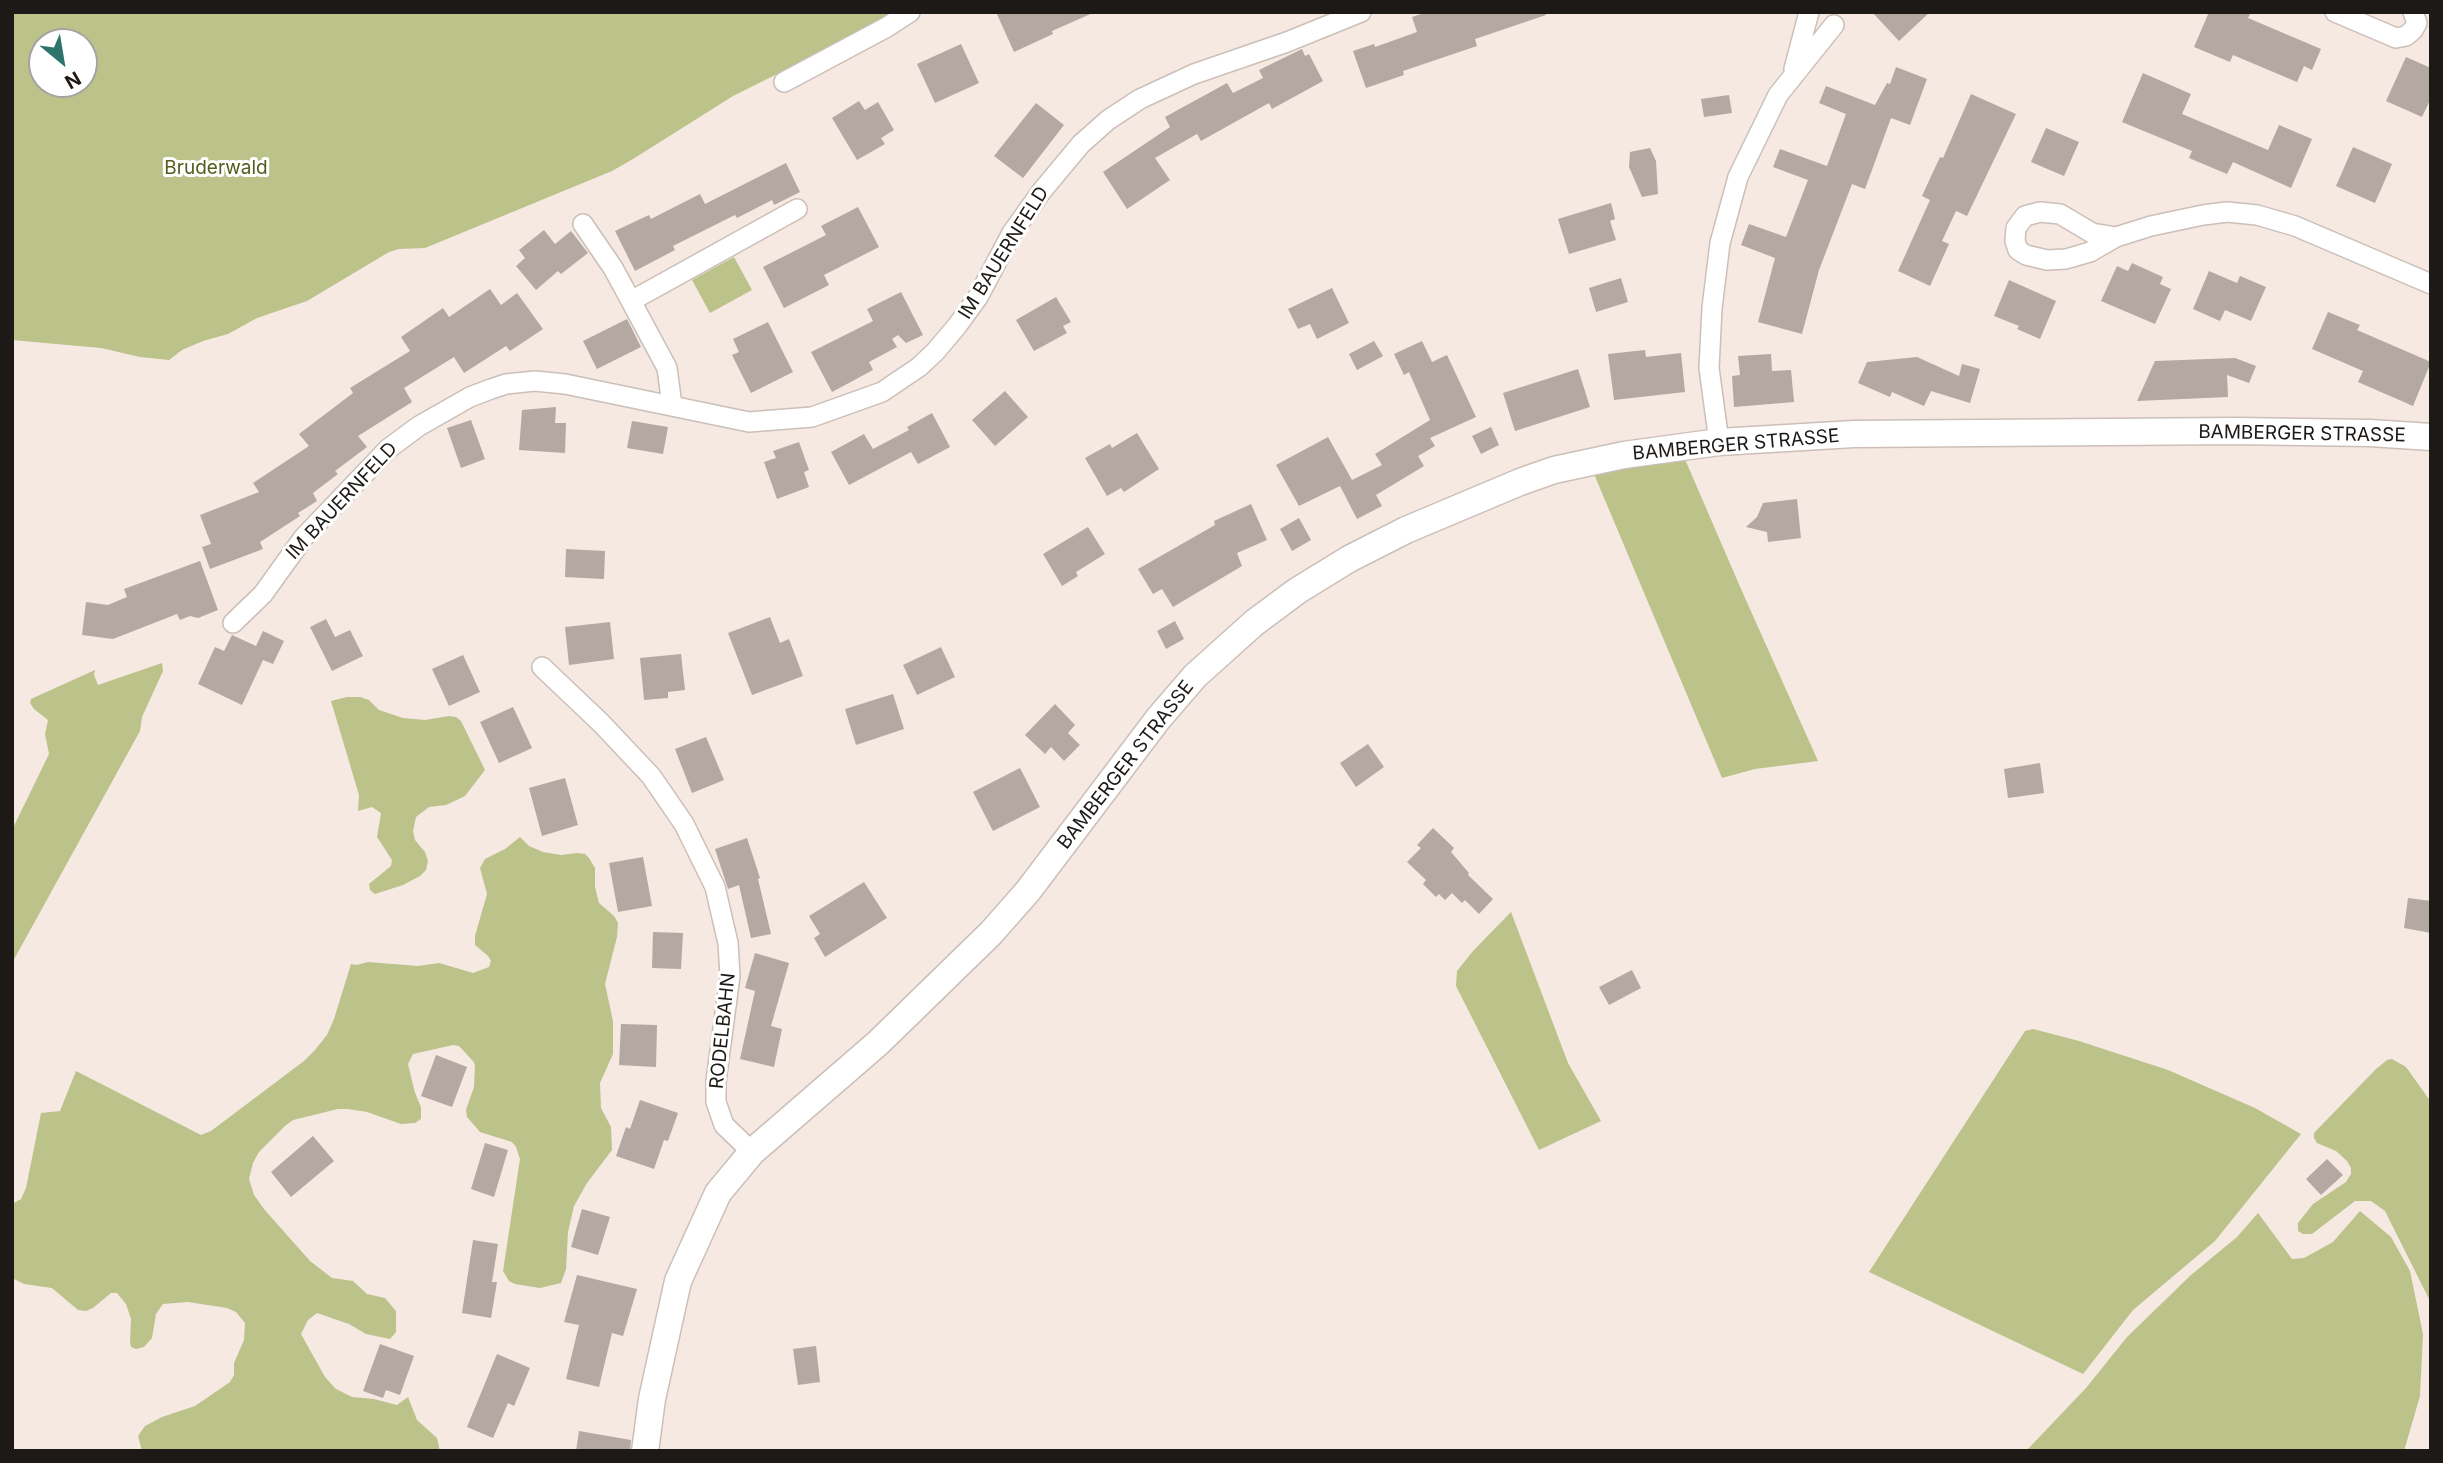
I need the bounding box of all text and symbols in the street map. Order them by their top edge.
north arrow [28,28,98,98]
text: N [61,66,85,93]
park label: Bruderwald [164,157,268,179]
street label: IM BAUERNFELD [954,183,1054,323]
street label: BAMBERGER STRASSE [2198,421,2406,447]
street label: BAMBERGER STRASSE [1632,425,1840,465]
street label: IM BAUERNFELD [282,438,402,564]
street label: BAMBERGER STRASSE [1053,676,1199,854]
street label: RODELBAHN [706,972,740,1090]

